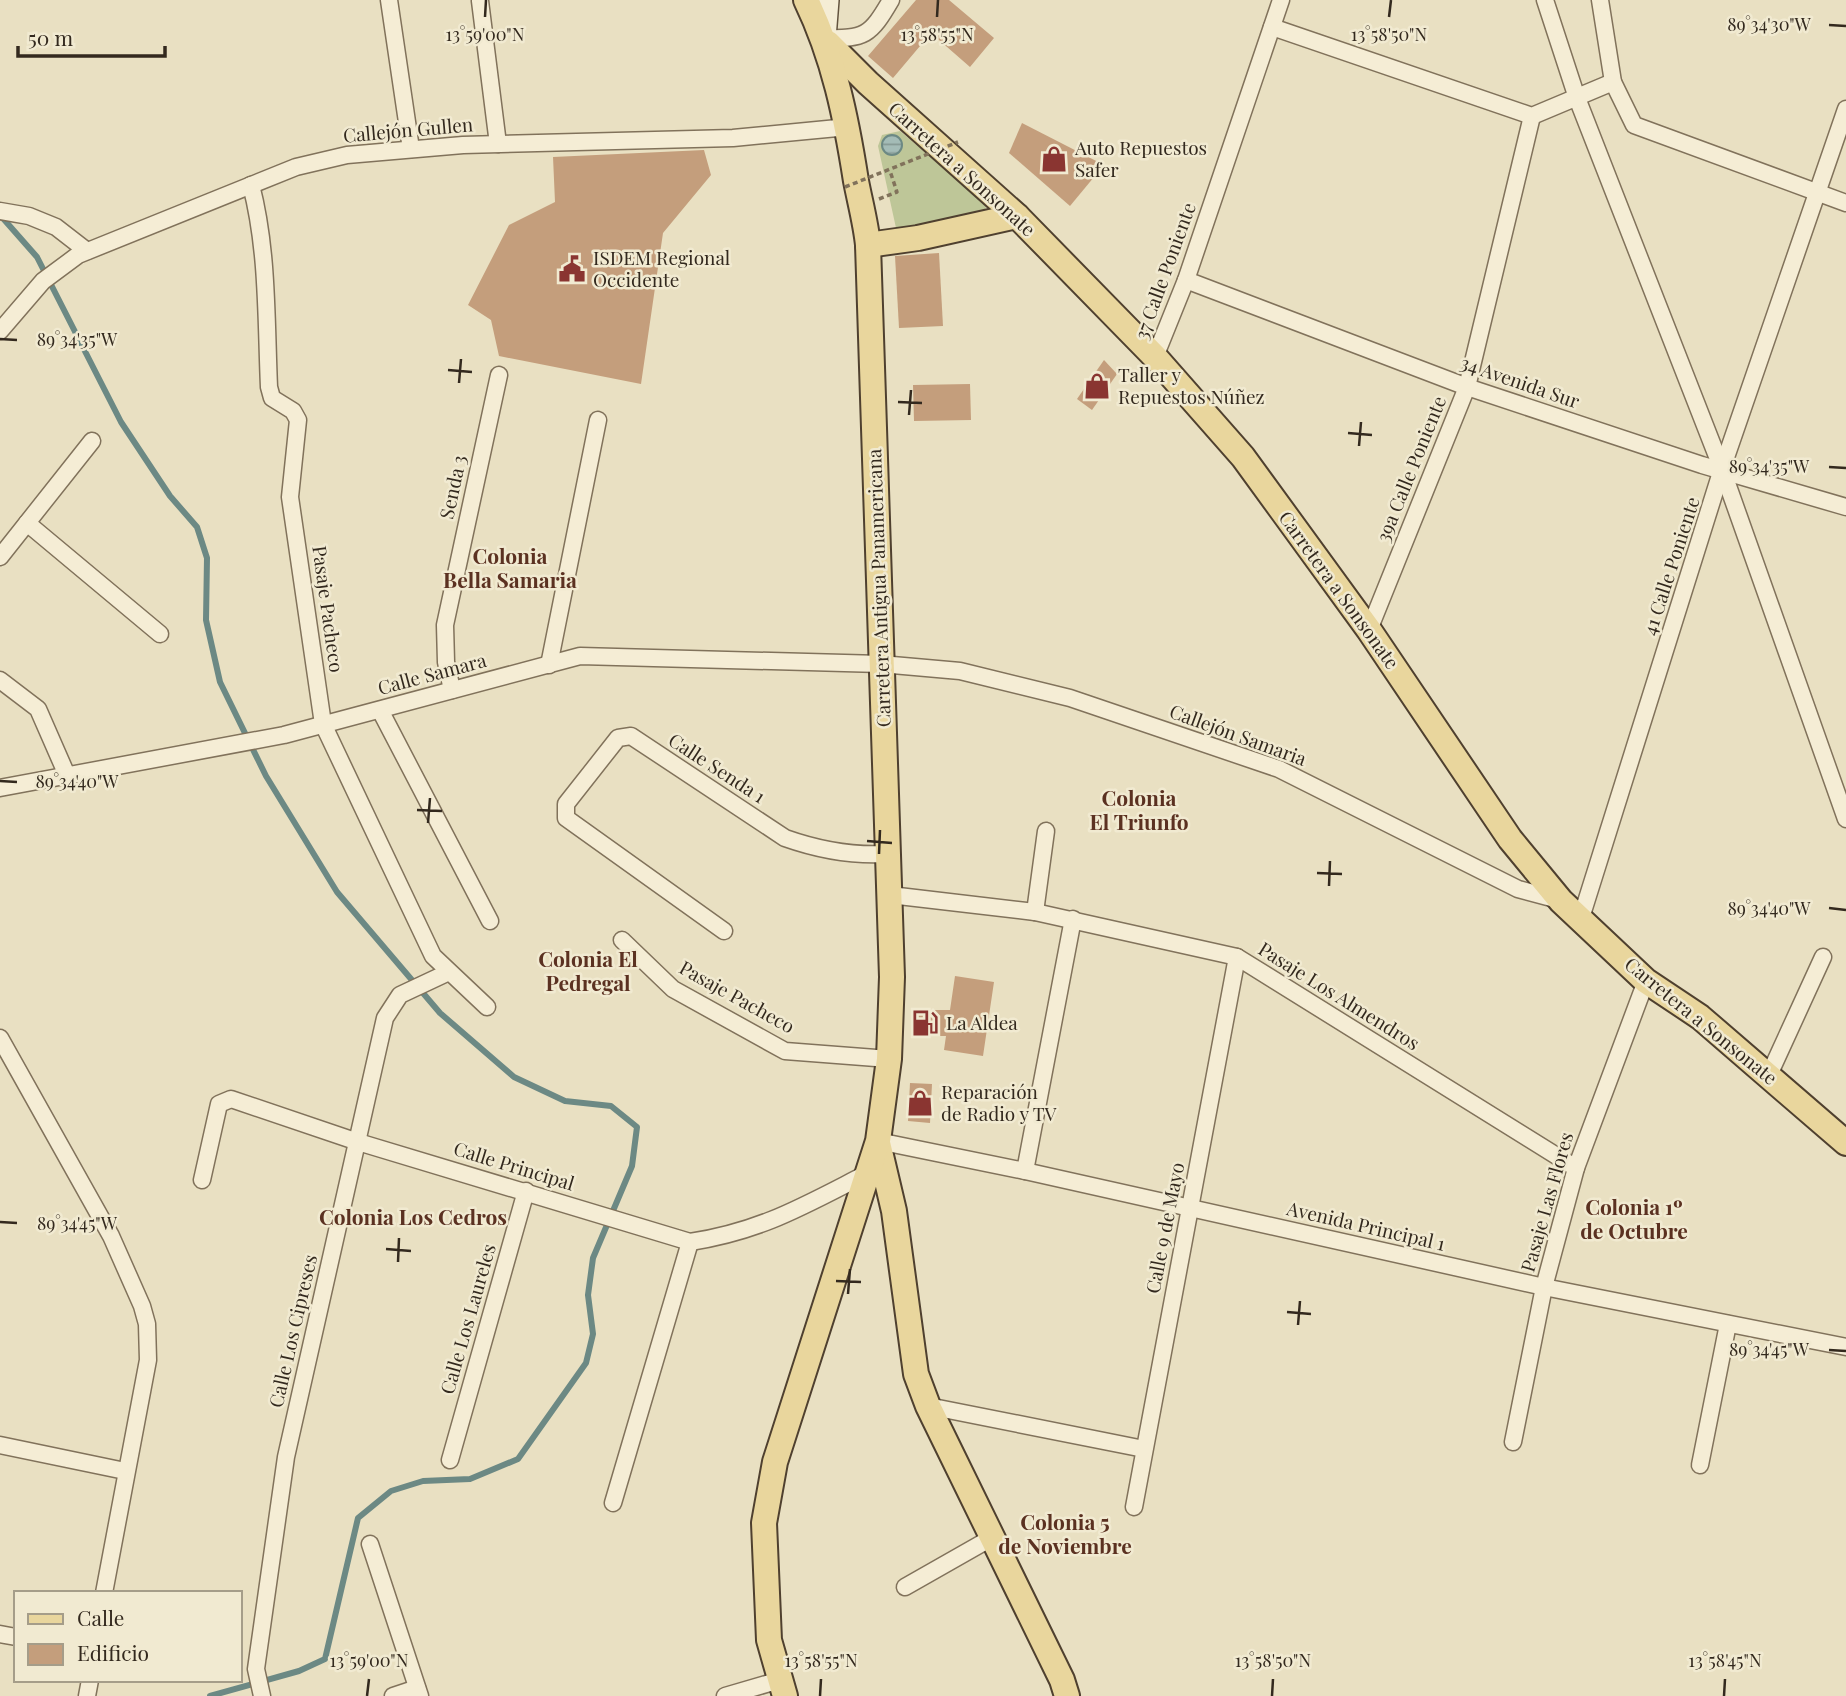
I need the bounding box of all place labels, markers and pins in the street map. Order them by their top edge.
place label: Auto Repuestos Safer [1074,134,1207,182]
shop icon: Auto Repuestos Safer [1039,144,1069,174]
place label: ISDEM Regional Occidente [593,244,731,292]
public building icon: ISDEM Regional Occidente [557,254,587,284]
place label: Taller y Repuestos Núñez [1118,361,1265,409]
shop icon: Taller y Repuestos Núñez [1082,371,1112,401]
fuel station icon: La Aldea [910,1008,940,1038]
place label: La Aldea [946,1009,1018,1035]
place label: Reparación de Radio y TV [941,1078,1058,1126]
shop icon: Reparación de Radio y TV [905,1088,935,1118]

